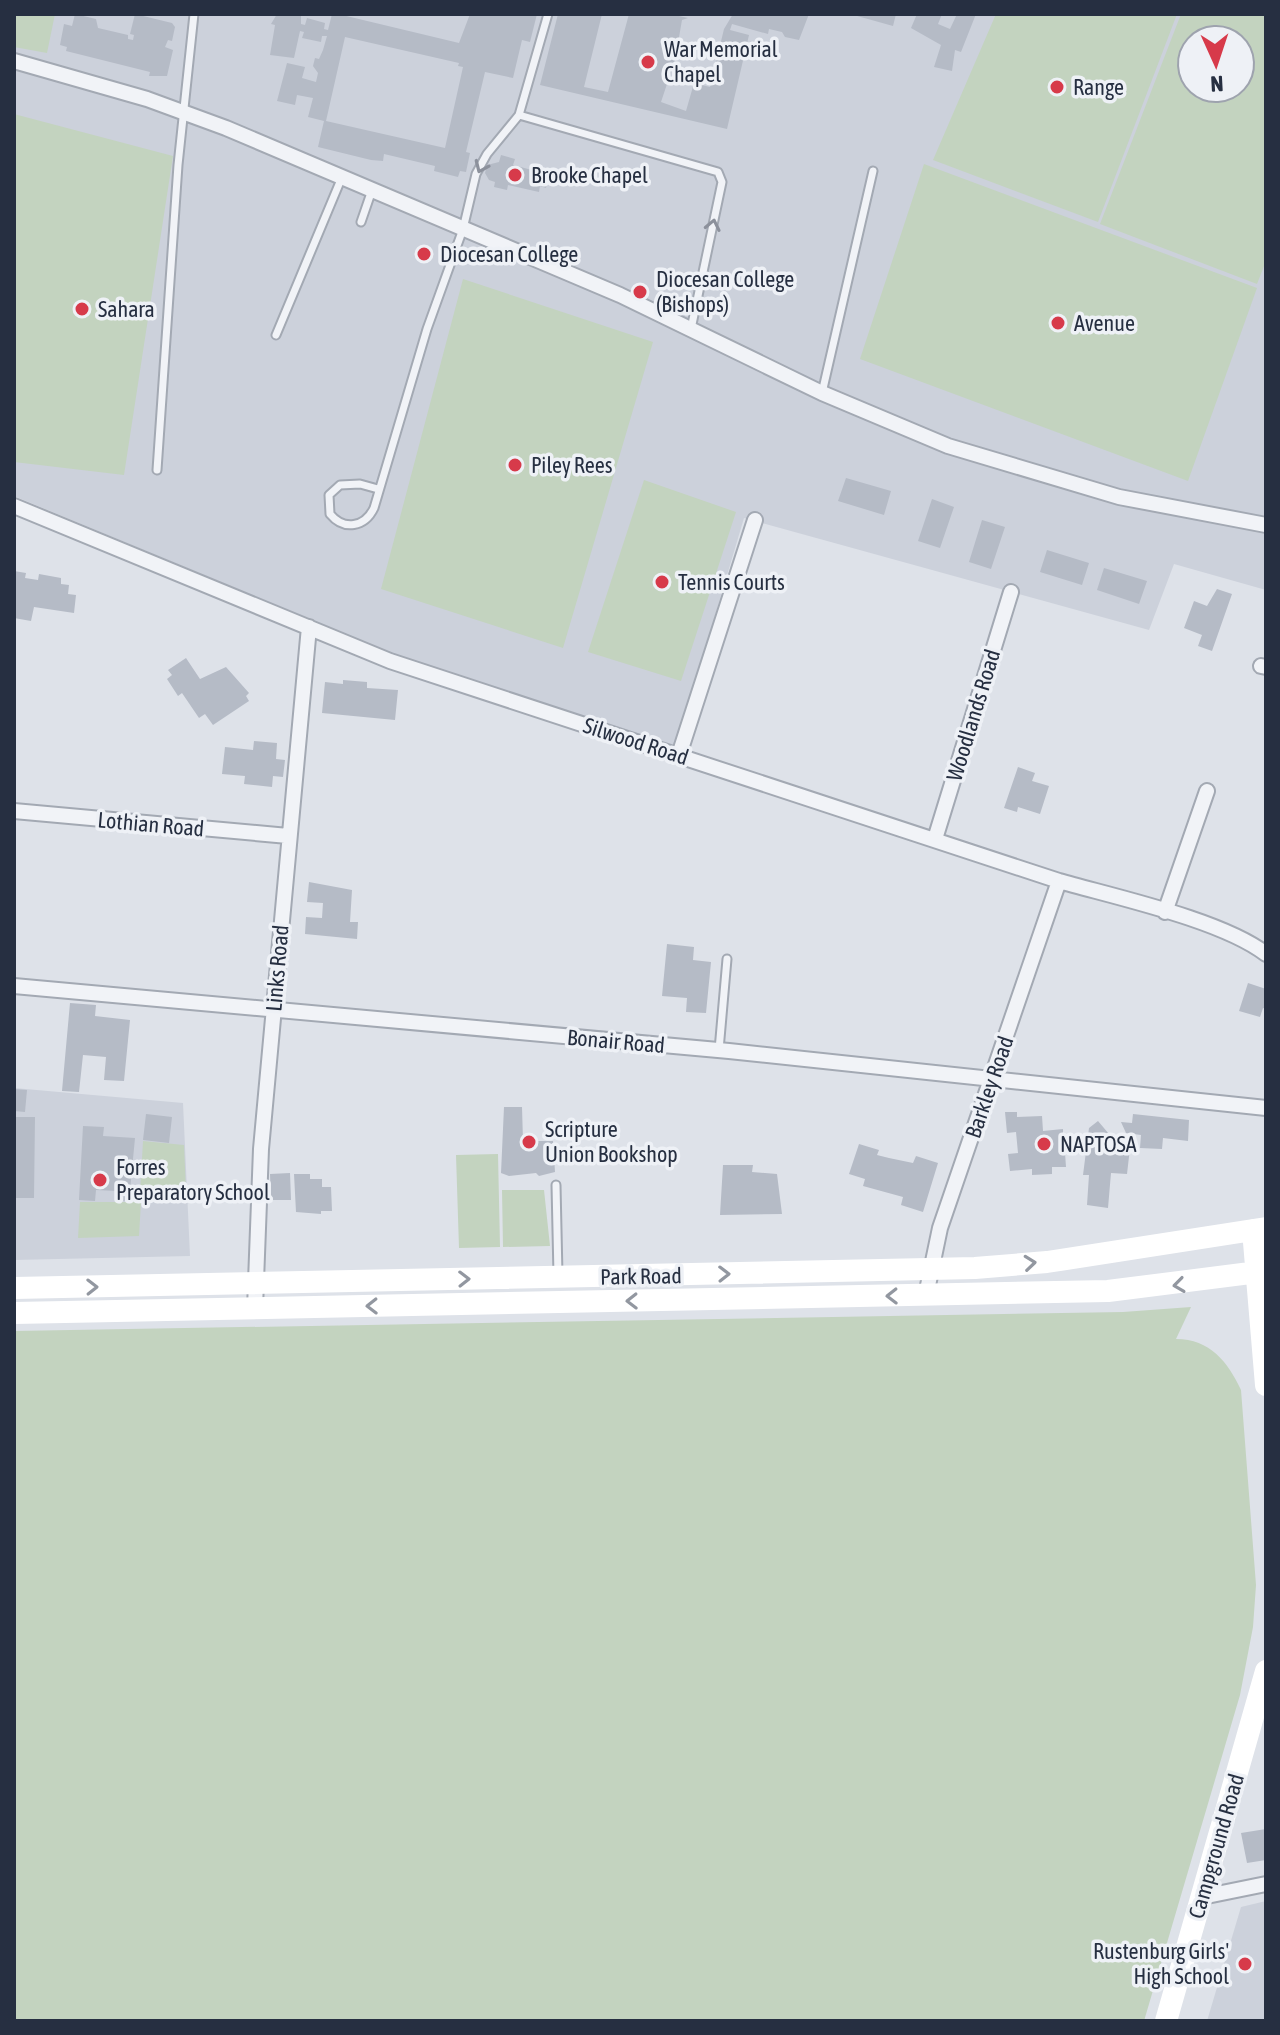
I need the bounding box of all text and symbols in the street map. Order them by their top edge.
north arrow [1176,24,1256,104]
place label: War Memorial Chapel [664,36,778,87]
marker: War Memorial Chapel [639,53,657,71]
text: N [1210,71,1224,97]
place label: Range [1073,74,1124,100]
marker: Range [1048,78,1066,96]
one-way arrow [474,158,490,173]
place label: Brooke Chapel [531,162,648,188]
marker: Brooke Chapel [506,166,524,184]
one-way arrow [704,219,721,232]
place label: Diocesan College [440,241,578,267]
marker: Diocesan College [415,245,433,263]
place label: Diocesan College (Bishops) [656,266,794,317]
marker: Diocesan College (Bishops) [631,283,649,301]
place label: Sahara [98,296,155,322]
marker: Sahara [73,300,91,318]
place label: Avenue [1074,310,1135,336]
marker: Avenue [1049,314,1067,332]
place label: Piley Rees [531,452,613,478]
marker: Piley Rees [506,456,524,474]
place label: Tennis Courts [678,569,785,595]
marker: Tennis Courts [653,573,671,591]
street label: Woodlands Road [941,646,1005,784]
street label: Silwood Road [580,712,692,770]
street label: Lothian Road [97,806,205,842]
street label: Links Road [260,924,294,1012]
street label: Bonair Road [566,1024,666,1058]
street label: Barkley Road [959,1033,1019,1141]
place label: Scripture Union Bookshop [545,1116,678,1167]
place label: NAPTOSA [1060,1131,1137,1157]
marker: Scripture Union Bookshop [520,1133,538,1151]
marker: NAPTOSA [1035,1135,1053,1153]
place label: Forres Preparatory School [116,1154,270,1205]
marker: Forres Preparatory School [91,1171,109,1189]
one-way arrow [1024,1255,1037,1272]
street label: Park Road [600,1262,682,1290]
one-way arrow [718,1266,731,1283]
one-way arrow [458,1271,471,1288]
one-way arrow [1172,1276,1186,1293]
one-way arrow [86,1278,99,1295]
one-way arrow [885,1287,898,1305]
one-way arrow [625,1292,638,1310]
one-way arrow [365,1297,378,1315]
street label: Campground Road [1183,1771,1249,1921]
place label: Rustenburg Girls' High School [1093,1938,1229,1989]
marker: Rustenburg Girls' High School [1236,1955,1254,1973]

